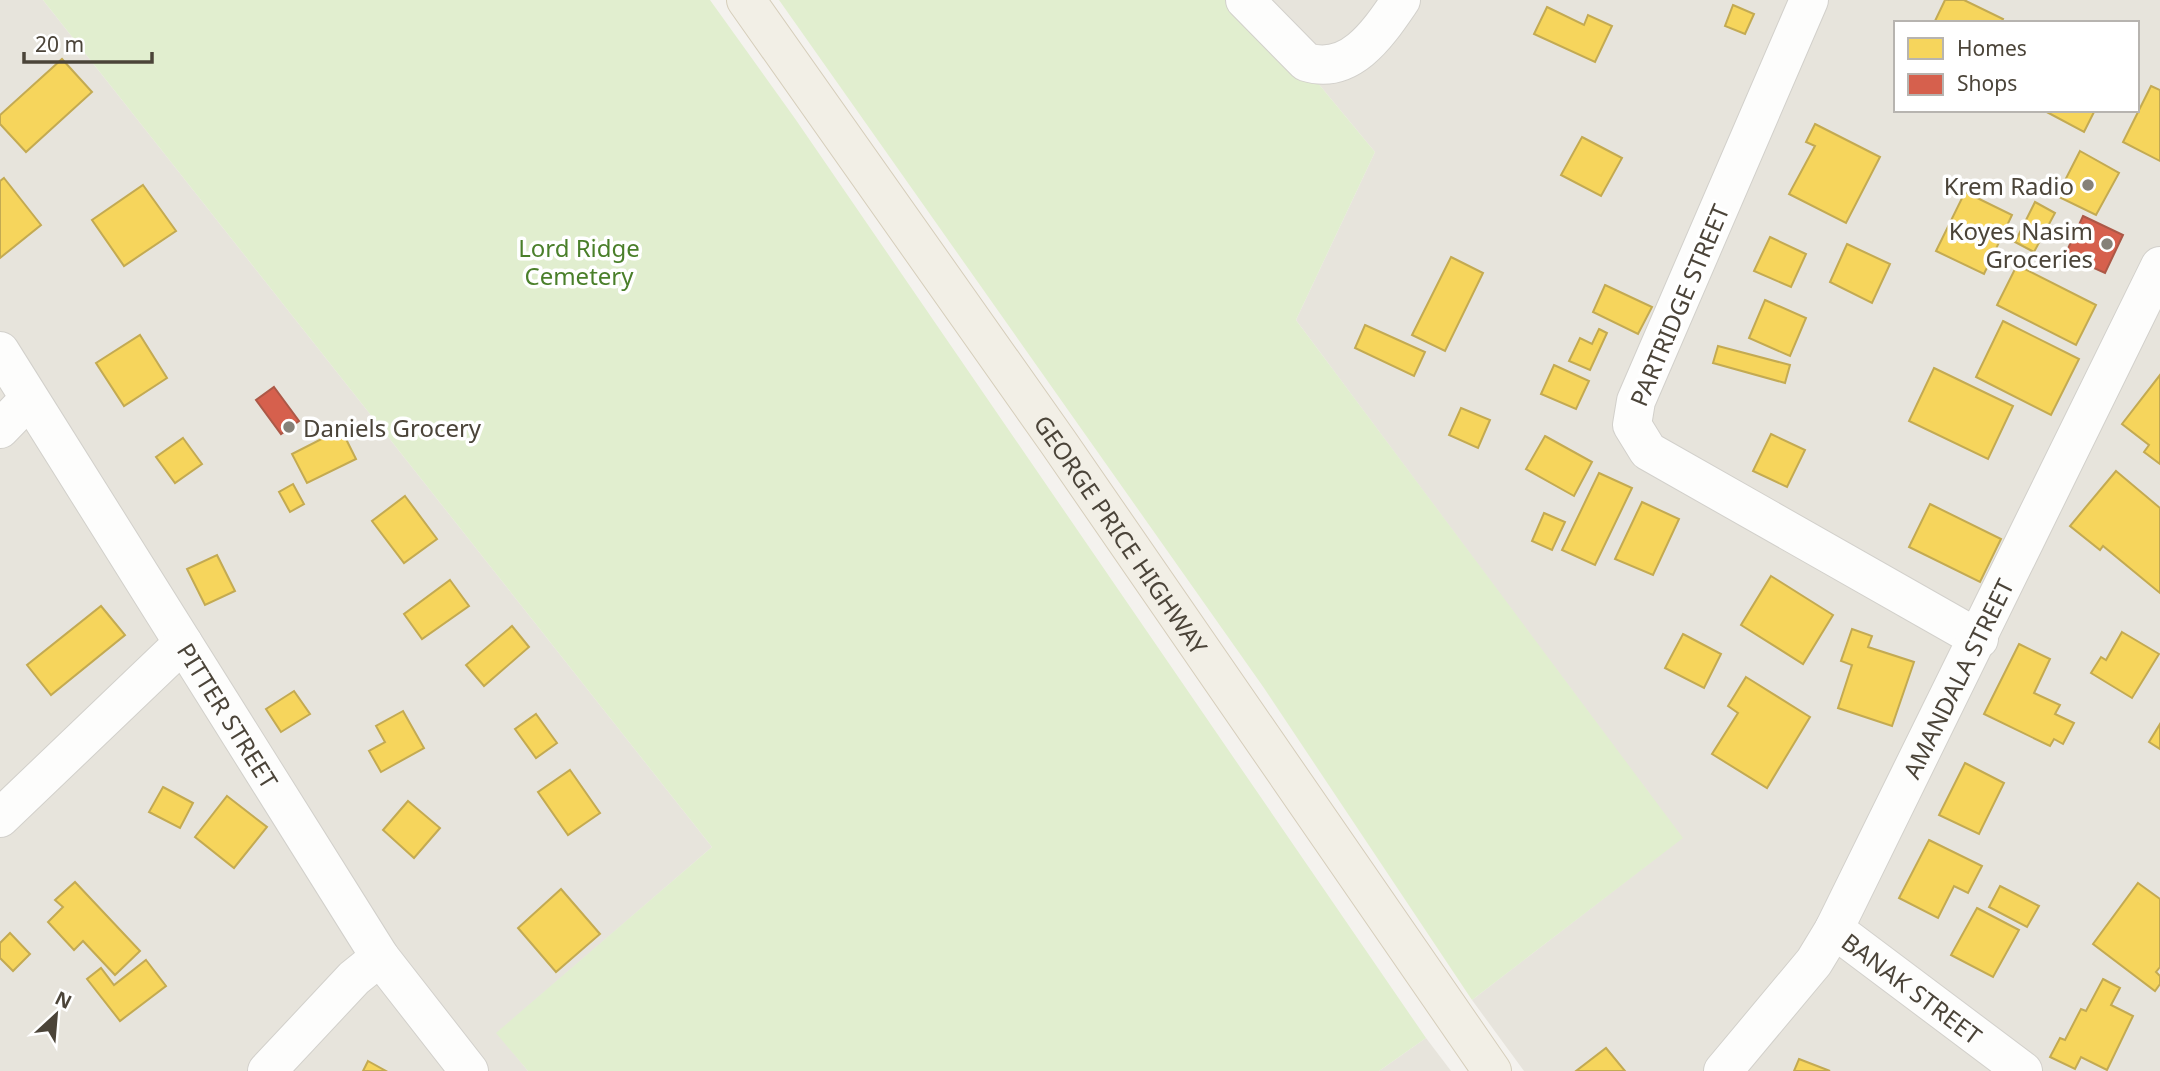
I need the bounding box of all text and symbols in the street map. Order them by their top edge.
scale bar [24,21,152,65]
legend [1894,21,2139,112]
text: 20 m [35,30,84,58]
text: Homes [1957,34,2027,62]
text: Shops [1957,69,2017,97]
place label: Krem Radio [1944,169,2074,202]
marker: Krem Radio [2080,177,2096,193]
street label: PARTRIDGE STREET [1622,199,1737,411]
place label: Koyes Nasim Groceries [1949,214,2093,275]
park label: Lord Ridge Cemetery [518,231,640,292]
marker: Koyes Nasim Groceries [2099,236,2115,252]
street label: GEORGE PRICE HIGHWAY [1027,408,1216,661]
place label: Daniels Grocery [303,411,482,444]
marker: Daniels Grocery [281,419,297,435]
street label: AMANDALA STREET [1894,572,2021,784]
street label: PITTER STREET [170,636,287,795]
street label: BANAK STREET [1836,924,1990,1052]
north arrow [21,980,91,1050]
text: N [51,985,76,1015]

